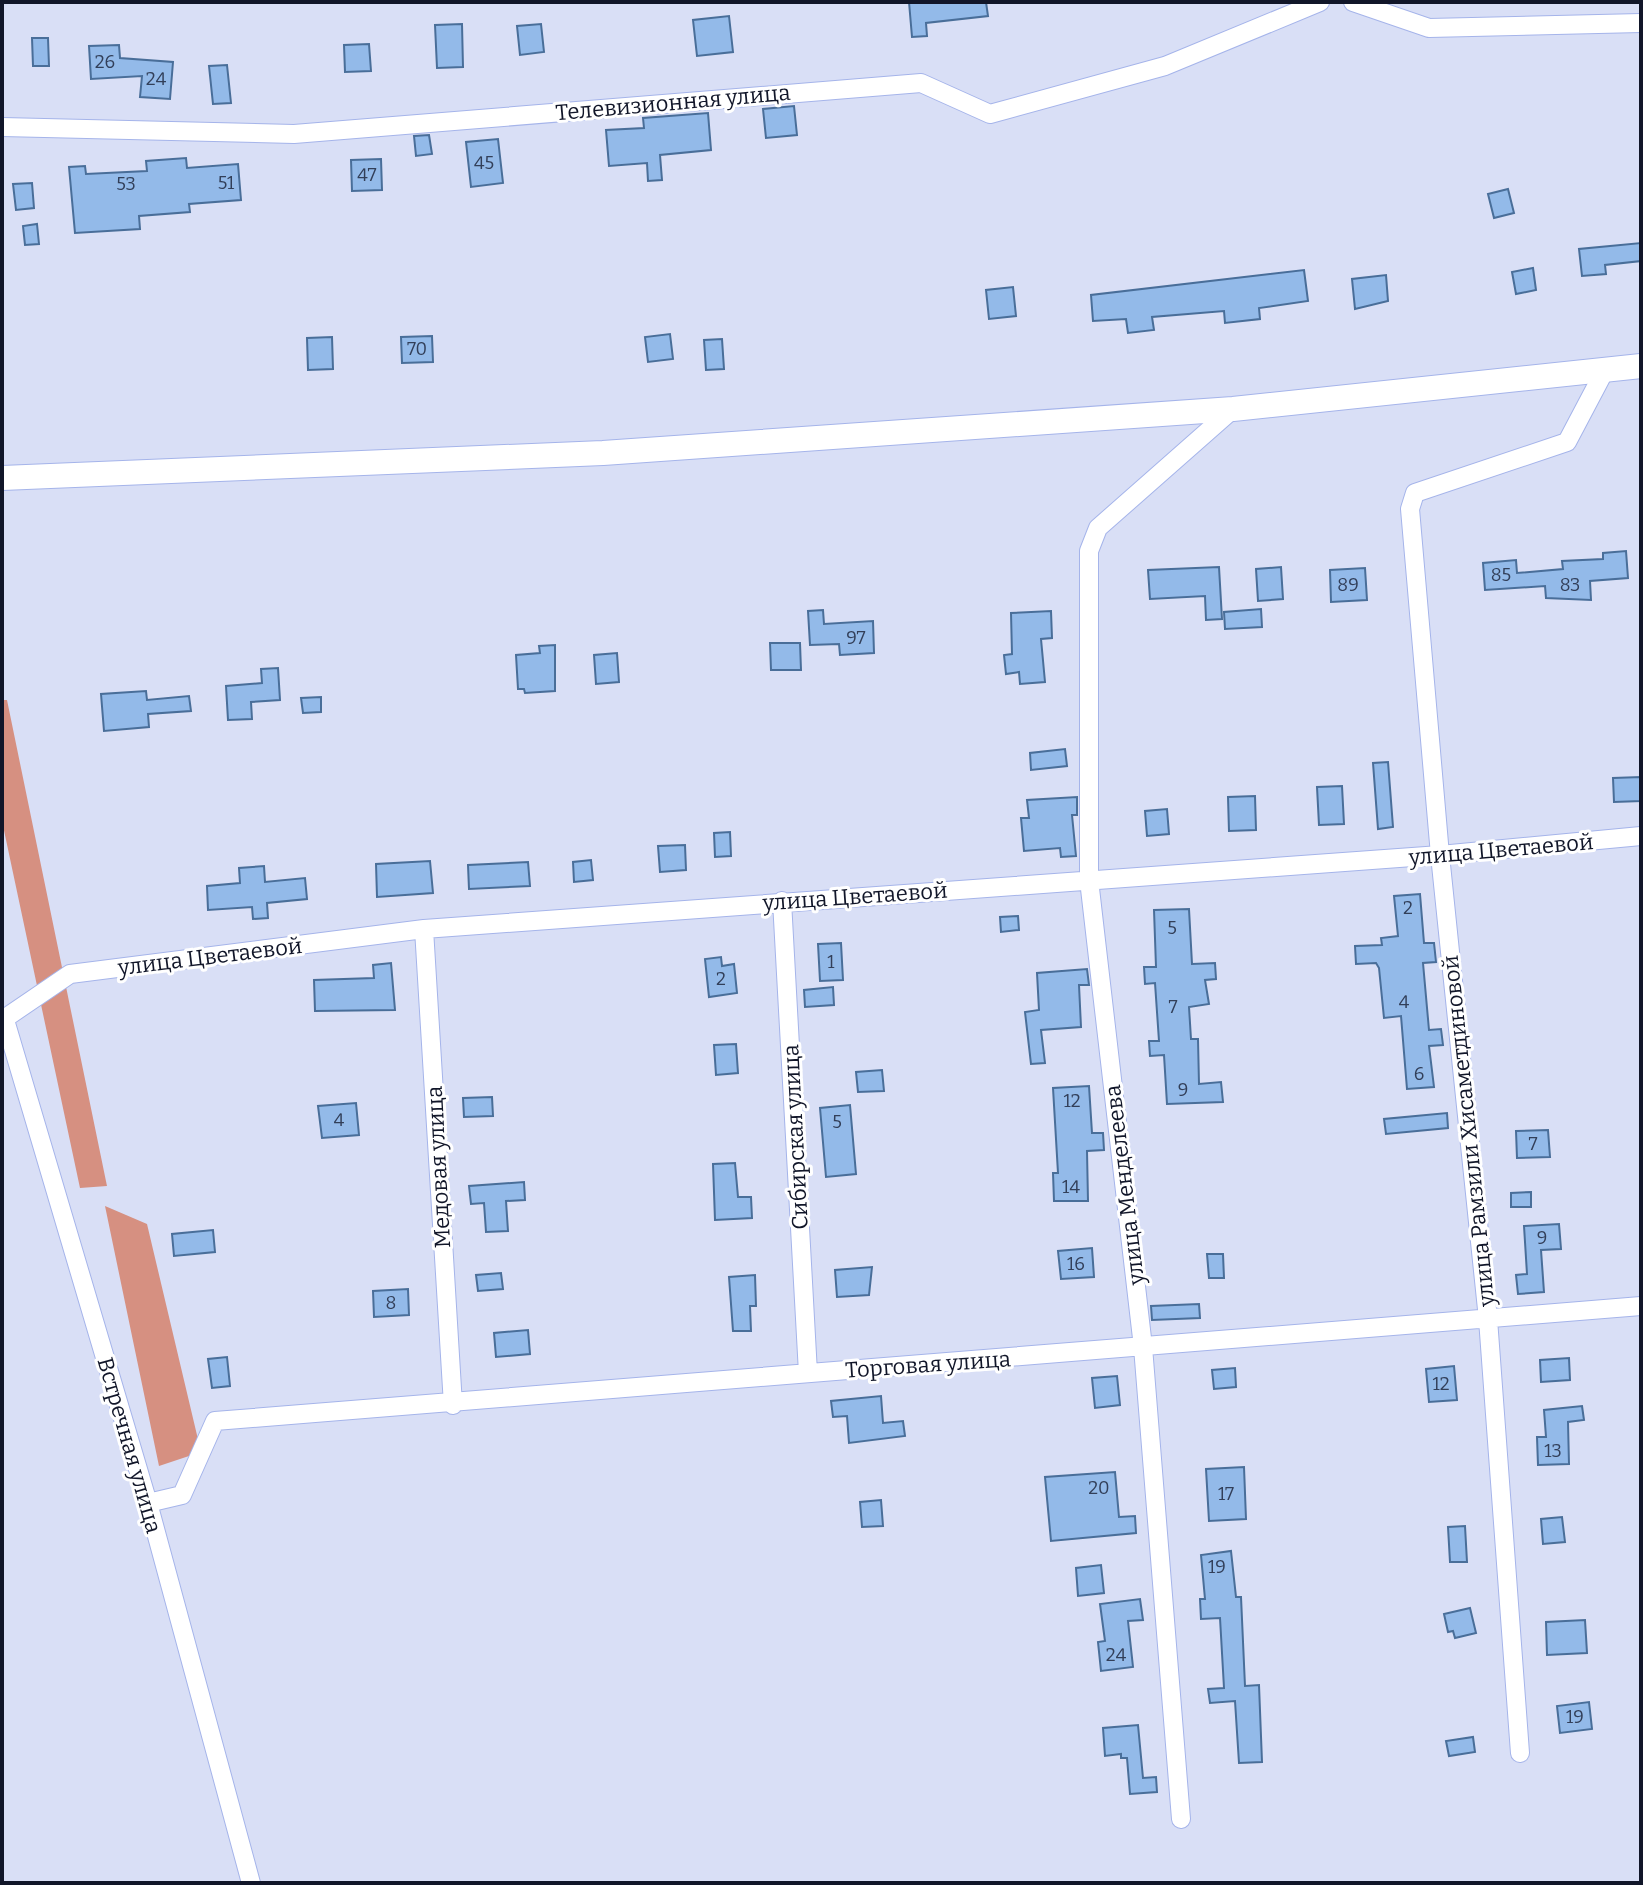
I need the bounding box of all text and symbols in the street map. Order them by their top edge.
house number: 26 [95,51,115,73]
house number: 24 [146,68,167,90]
street label: Телевизионная улица [555,79,792,126]
house number: 45 [474,152,494,174]
house number: 47 [357,164,377,186]
house number: 51 [218,172,235,194]
house number: 53 [116,173,136,195]
house number: 70 [407,338,427,360]
house number: 85 [1491,564,1511,586]
house number: 89 [1337,574,1359,596]
house number: 83 [1560,574,1580,596]
house number: 97 [846,627,866,649]
street label: улица Цветаевой [1407,828,1594,871]
street label: улица Цветаевой [761,877,948,916]
house number: 2 [1403,897,1413,919]
house number: 5 [1167,917,1177,939]
street label: улица Цветаевой [116,932,304,981]
house number: 1 [827,951,835,973]
street label: улица Рамзили Хисаметдиновой [1437,954,1500,1309]
house number: 2 [716,968,726,990]
house number: 4 [1399,991,1410,1013]
house number: 7 [1168,996,1178,1018]
street label: Сибирская улица [777,1044,814,1230]
house number: 6 [1414,1063,1424,1085]
house number: 9 [1178,1079,1188,1101]
street label: улица Менделеева [1099,1083,1150,1287]
street label: Медовая улица [421,1085,456,1249]
house number: 12 [1063,1090,1081,1112]
house number: 4 [334,1109,345,1131]
house number: 5 [832,1111,842,1133]
house number: 7 [1528,1133,1538,1155]
house number: 14 [1062,1176,1080,1198]
house number: 9 [1537,1227,1547,1249]
house number: 16 [1067,1253,1085,1275]
house number: 8 [386,1292,396,1314]
street label: Торговая улица [844,1345,1012,1384]
street label: Встречная улица [92,1354,168,1536]
house number: 12 [1432,1373,1450,1395]
house number: 13 [1544,1440,1562,1462]
house number: 20 [1088,1477,1110,1499]
house number: 17 [1218,1483,1234,1505]
house number: 19 [1208,1556,1226,1578]
house number: 24 [1106,1644,1127,1666]
house number: 19 [1566,1706,1584,1728]

